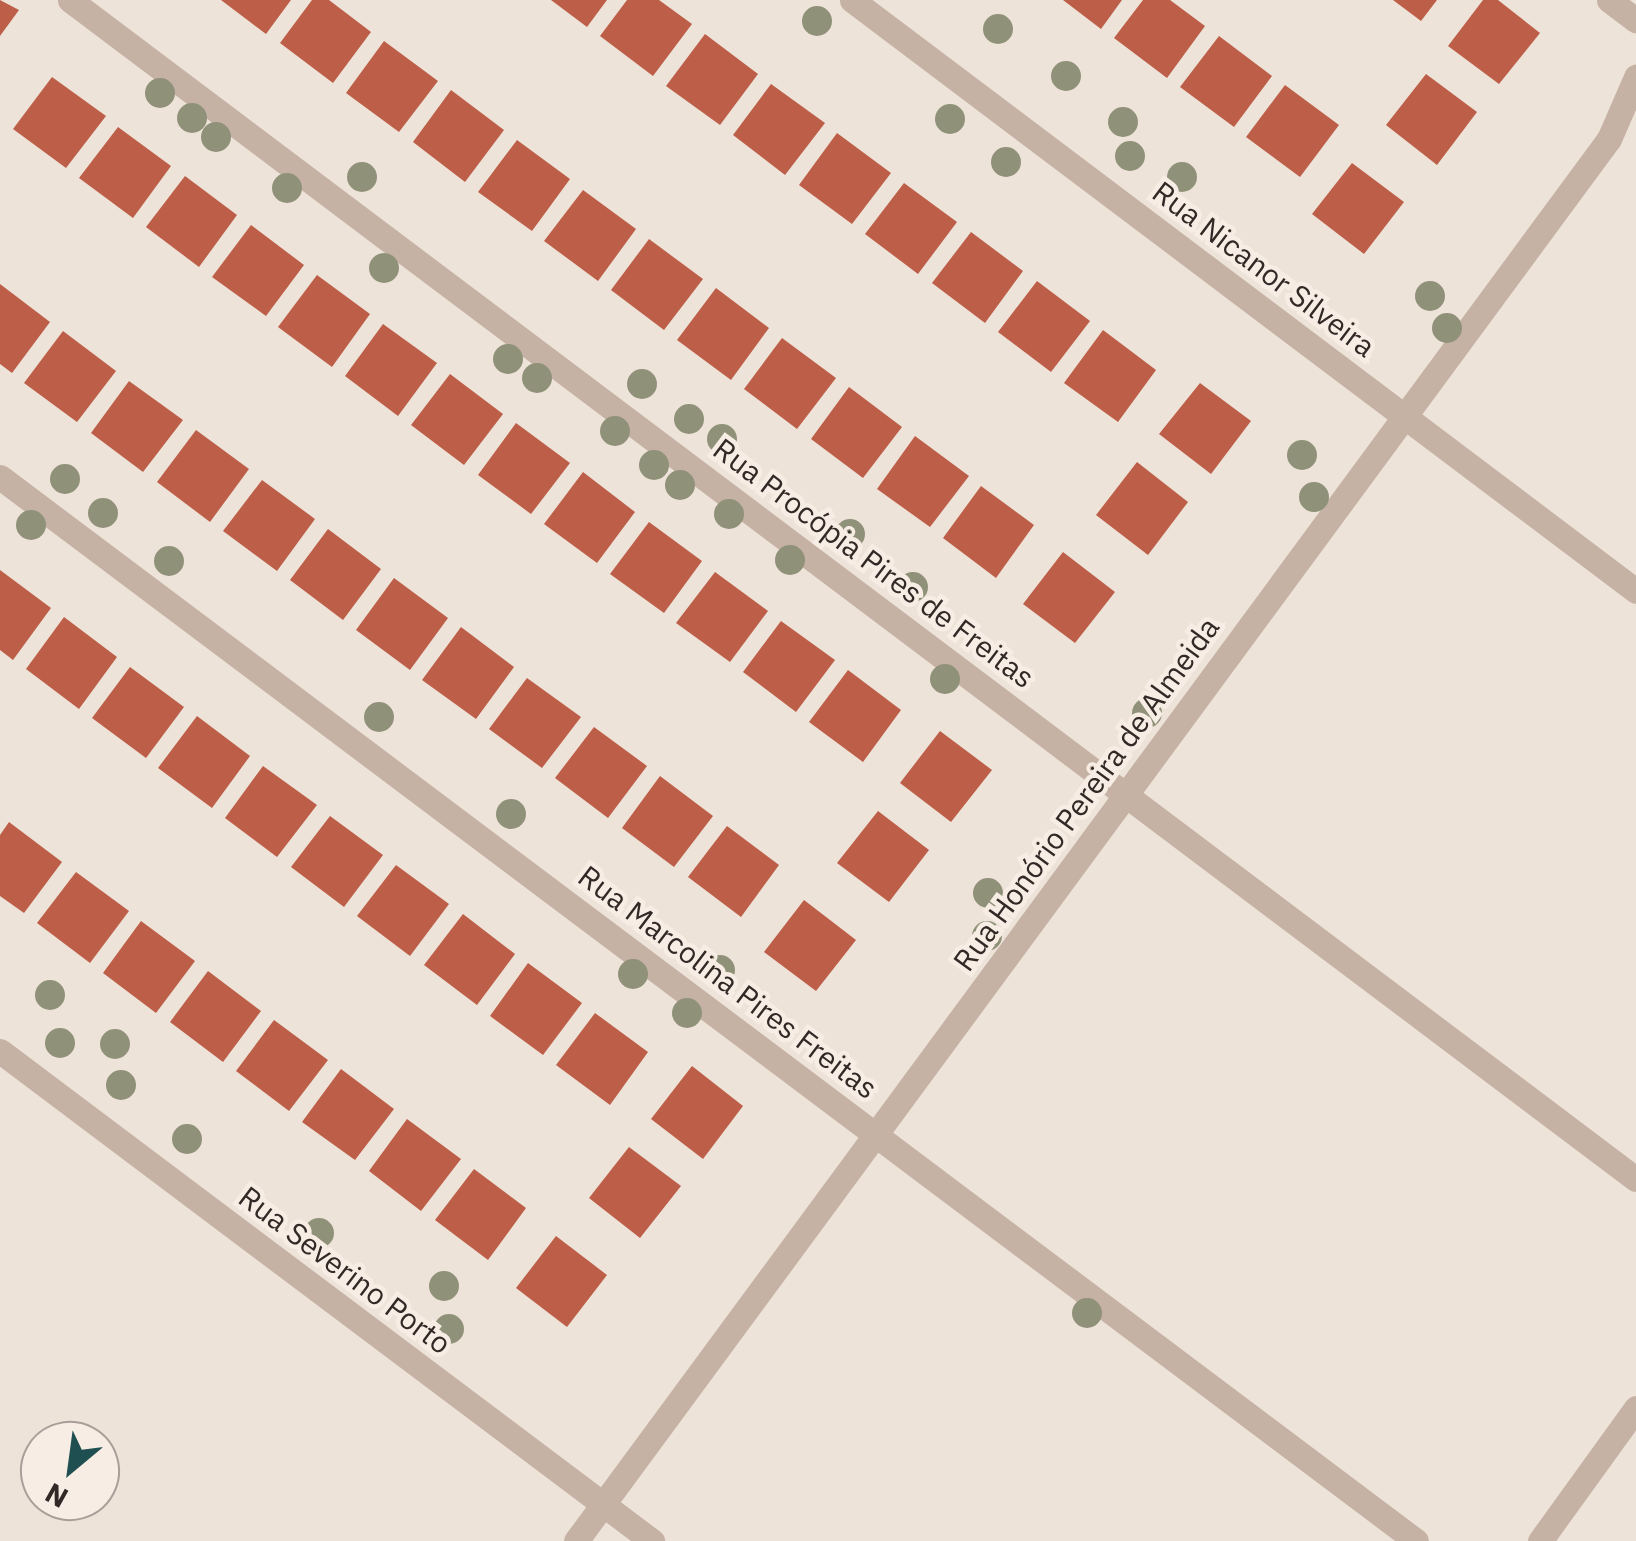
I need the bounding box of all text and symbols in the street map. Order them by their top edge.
street label: Rua Nicanor Silveira [1146,174,1382,364]
street label: Rua Procópia Pires de Freitas [706,431,1042,695]
street label: Rua Honório Pereira de Almeida [946,610,1226,978]
street label: Rua Marcolina Pires Freitas [571,858,885,1106]
street label: Rua Severino Porto [232,1179,458,1361]
north arrow [20,1421,120,1521]
text: N [38,1475,74,1517]

